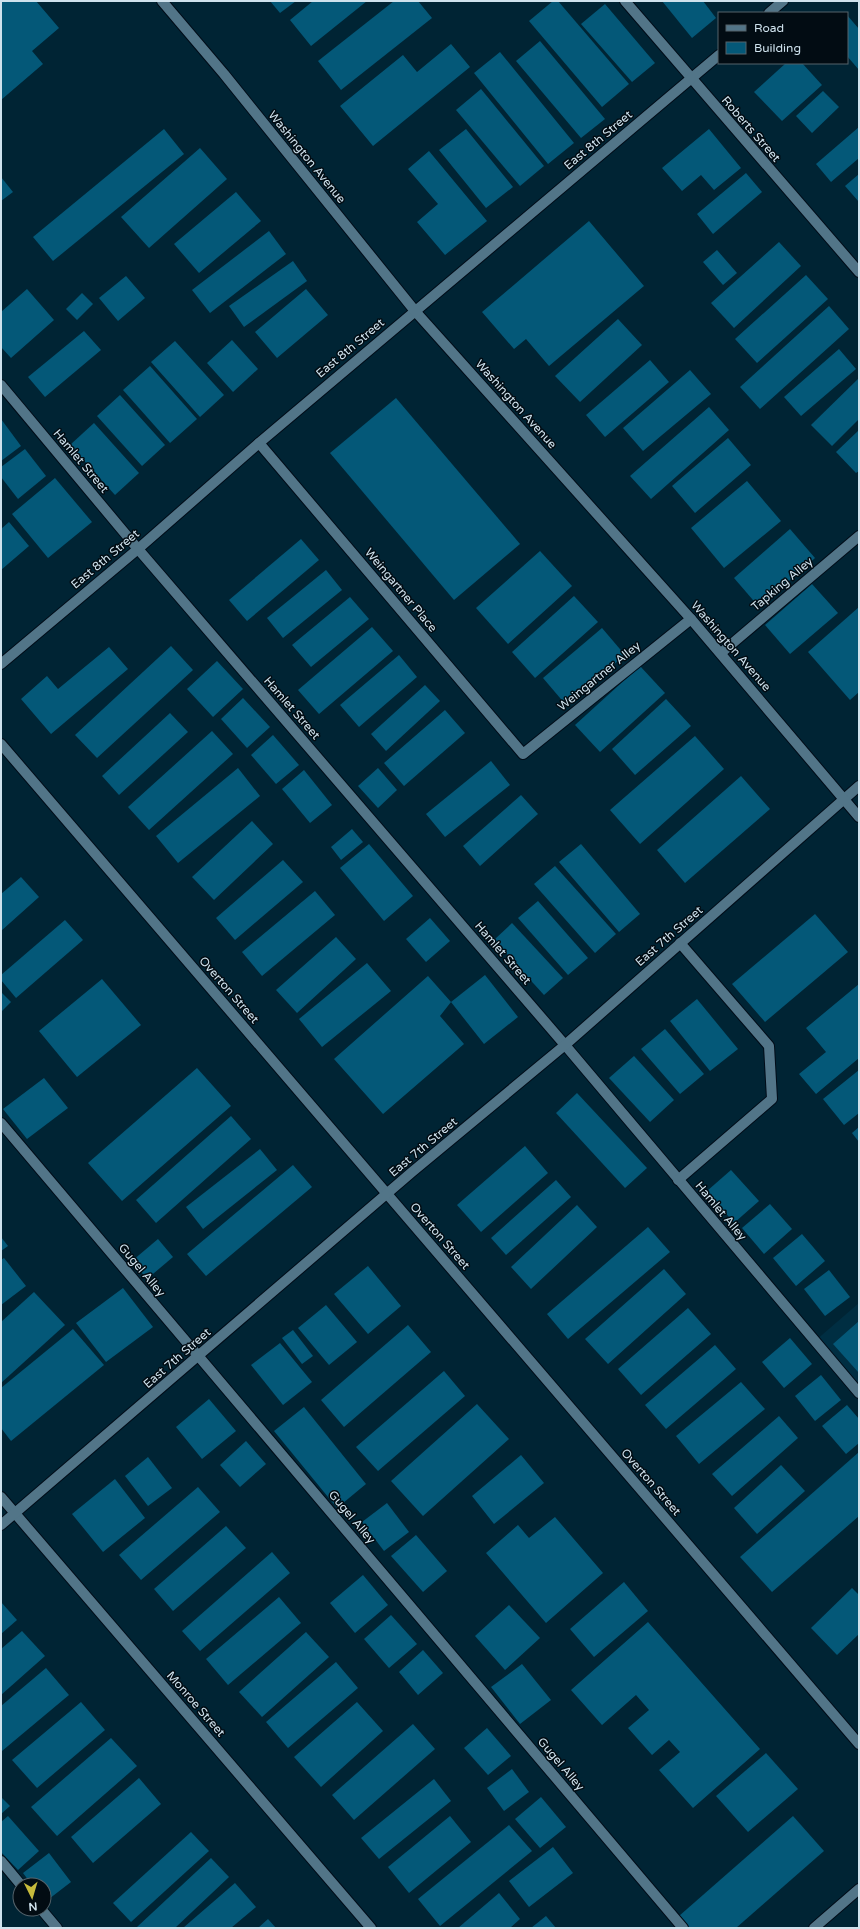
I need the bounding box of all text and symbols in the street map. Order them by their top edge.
legend [718,12,848,64]
text: Road [754,21,784,35]
text: Building [754,41,801,55]
street label: Roberts Street [719,93,784,165]
street label: East 8th Street [561,107,635,173]
street label: Washington Avenue [266,108,349,206]
street label: East 8th Street [313,315,387,381]
street label: Washington Avenue [472,357,560,451]
street label: Hamlet Street [50,426,112,496]
street label: East 8th Street [68,526,142,592]
street label: Weingartner Place [362,545,440,635]
street label: Tapking Alley [748,554,816,614]
street label: Washington Avenue [688,598,774,694]
street label: Weingartner Alley [555,638,643,714]
street label: Hamlet Street [261,674,323,743]
street label: East 7th Street [632,903,706,969]
street label: Hamlet Street [472,919,534,988]
street label: Overton Street [196,954,262,1027]
street label: East 7th Street [386,1114,460,1180]
street label: Hamlet Alley [692,1179,750,1244]
street label: Overton Street [407,1200,473,1273]
street label: Gugel Alley [116,1241,169,1300]
street label: East 7th Street [140,1325,214,1391]
street label: Overton Street [618,1446,684,1519]
street label: Gugel Alley [326,1488,379,1547]
street label: Monroe Street [164,1668,228,1740]
street label: Gugel Alley [535,1735,588,1794]
north arrow [12,1877,52,1917]
text: N [28,1900,38,1913]

